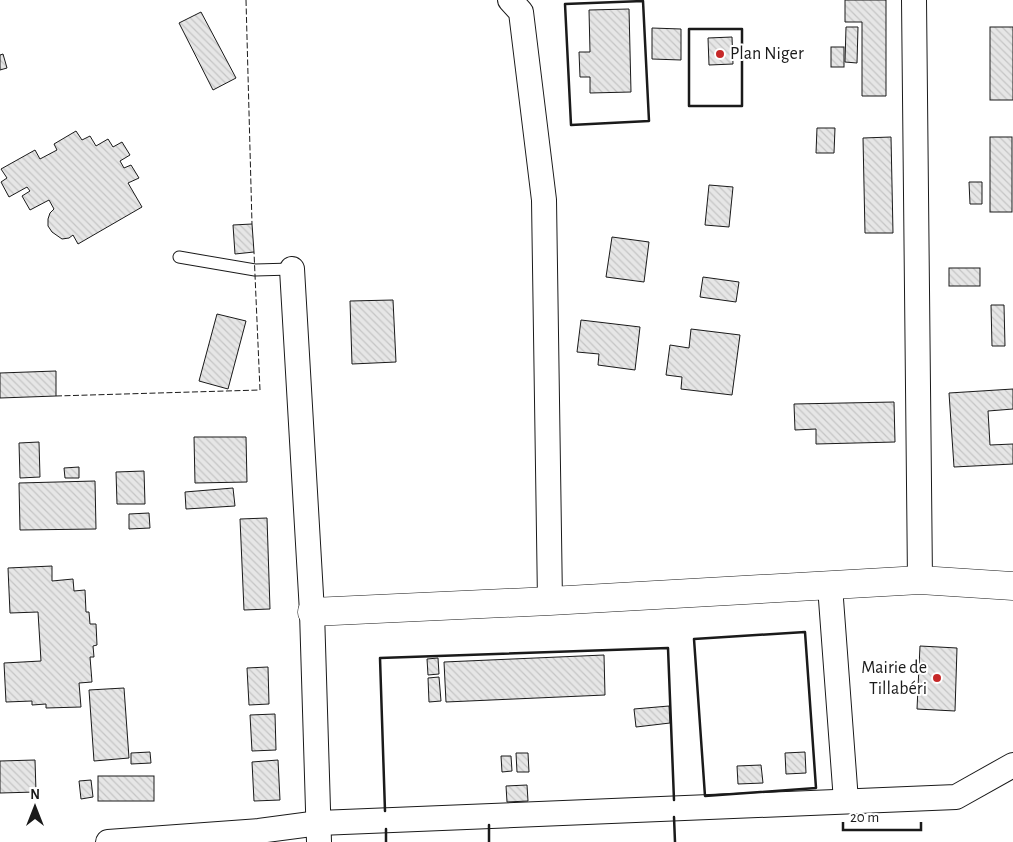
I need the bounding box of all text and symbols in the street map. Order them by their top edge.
place label: Plan Niger [730,45,804,63]
marker: Plan Niger [714,48,726,60]
place label: Mairie de Tillabéri [861,659,927,698]
marker: Mairie de Tillabéri [931,672,943,684]
north arrow [10,782,60,832]
text: N [30,788,40,802]
scale bar [843,800,920,832]
text: 20 m [850,810,879,825]

